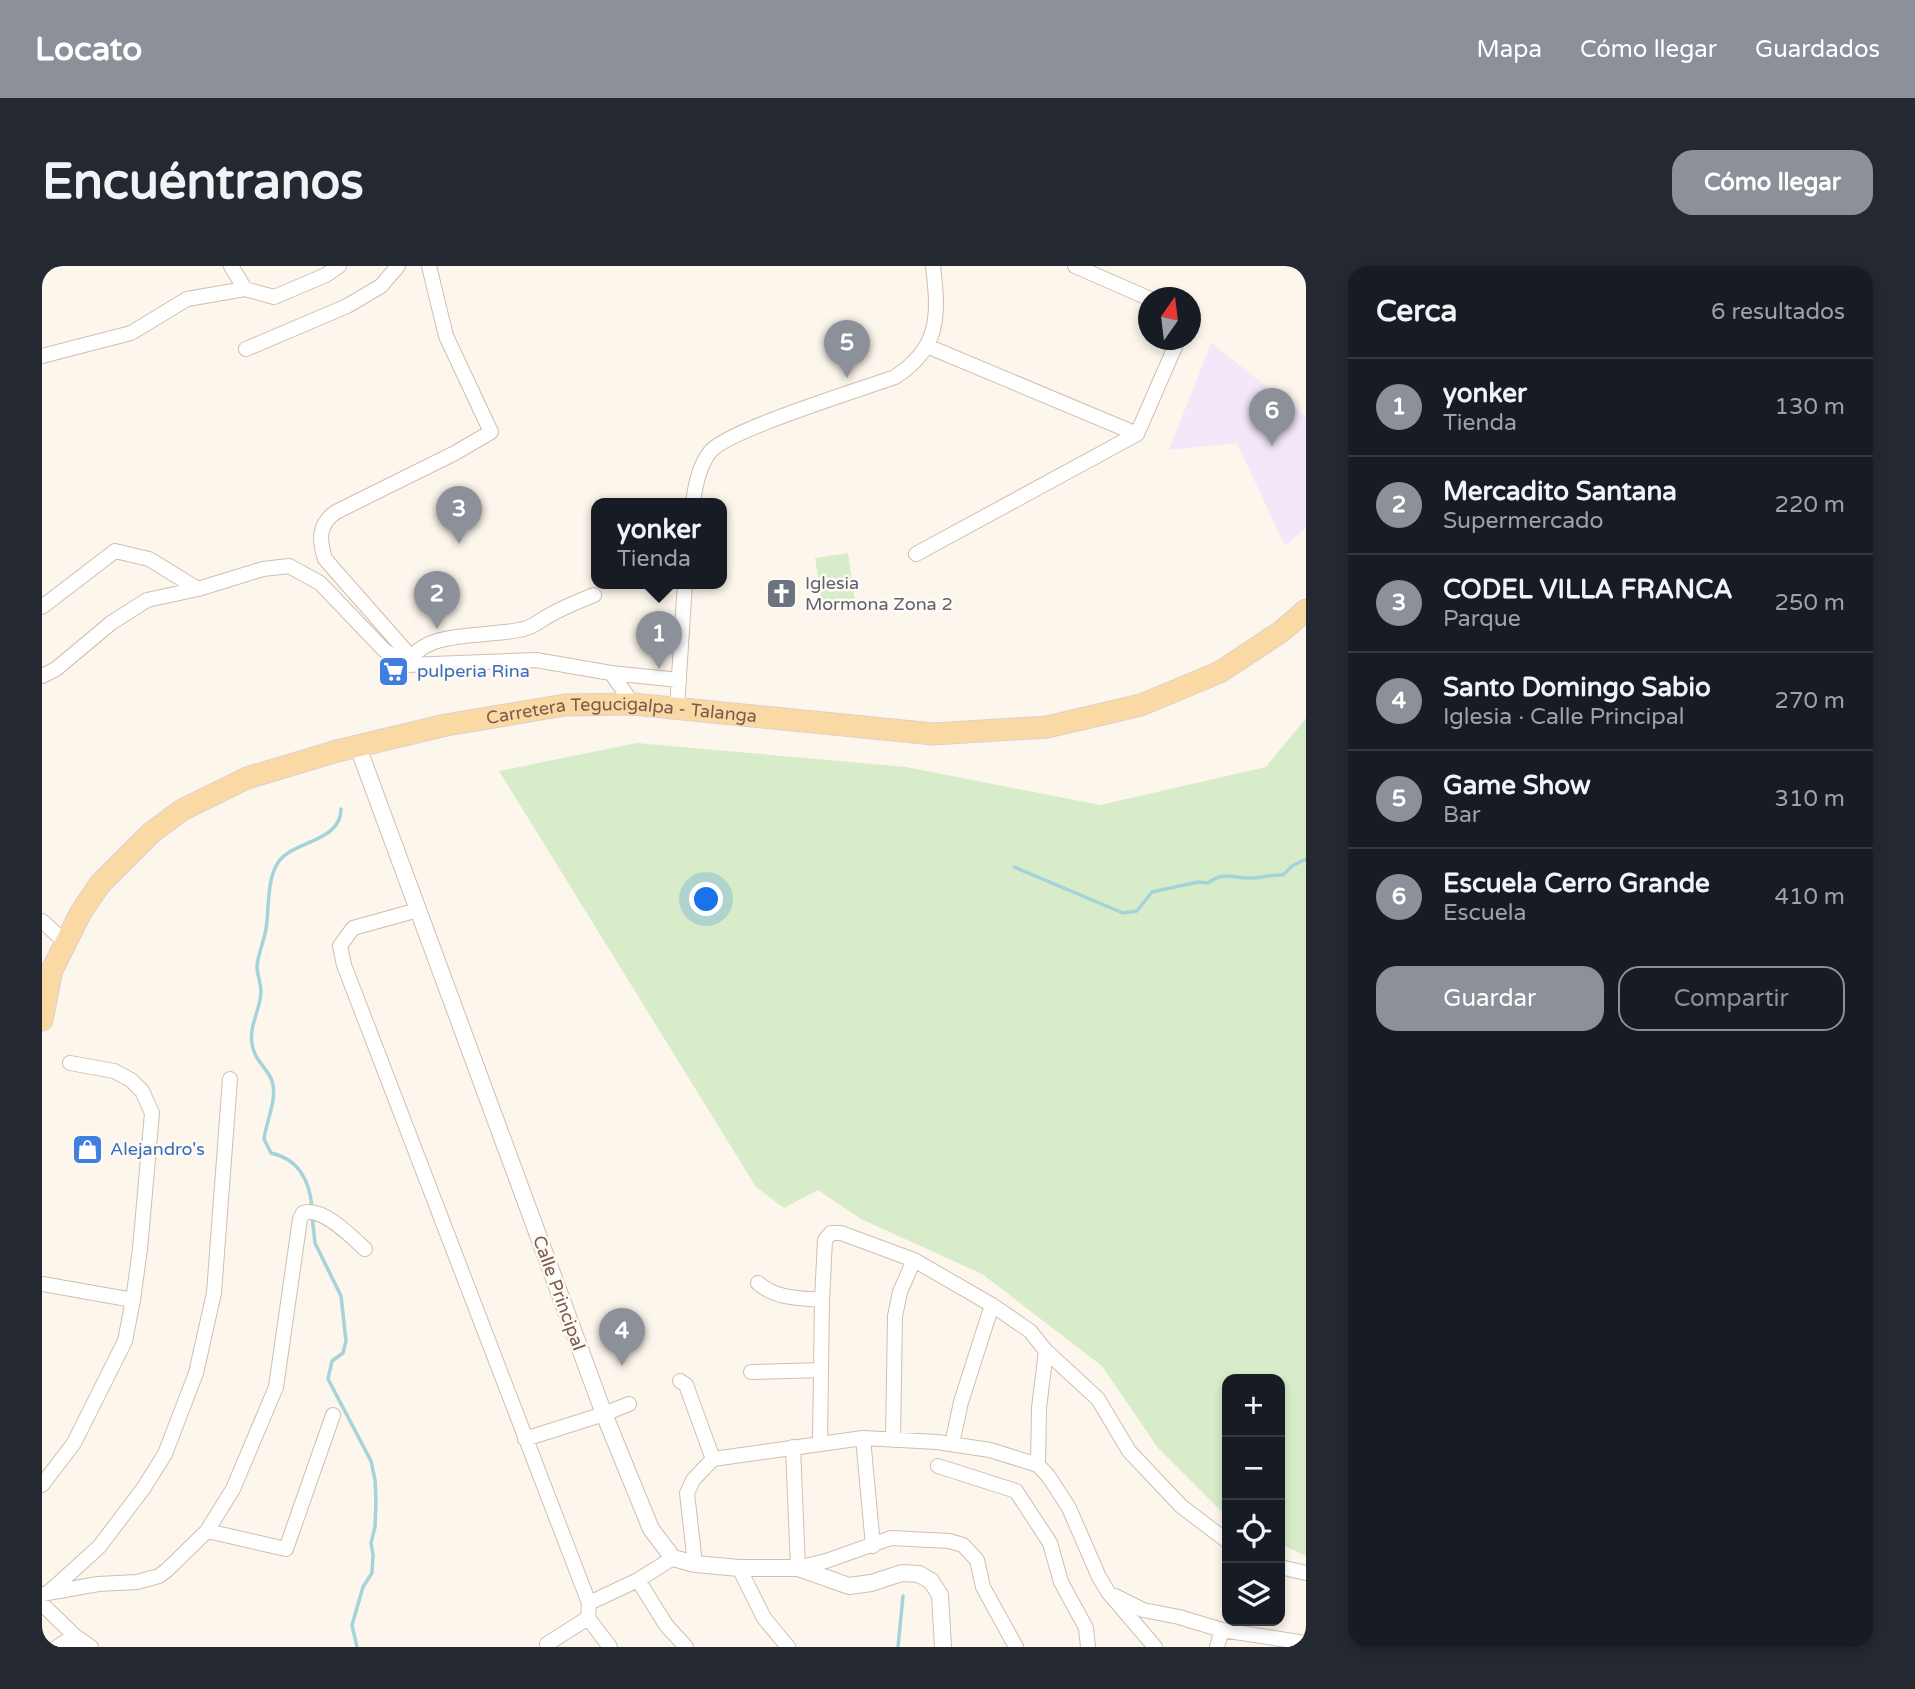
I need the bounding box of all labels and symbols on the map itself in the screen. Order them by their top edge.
north arrow [1138,287,1201,350]
pin: 5 [824,320,870,378]
pin: 6 [1249,388,1295,446]
pin: 3 [436,486,482,544]
pin: 2 [414,571,460,629]
place label: Iglesia Mormona Zona 2 [805,572,953,615]
church icon: Iglesia Mormona Zona 2 [765,576,799,610]
pin: 1 [636,611,682,669]
supermarket icon: pulperia Rina [377,654,411,688]
place label: pulperia Rina [417,660,530,682]
street label: Carretera Tegucigalpa - Talanga [485,693,758,729]
your location [689,882,723,916]
shop icon: Alejandro's [70,1132,104,1166]
place label: Alejandro's [110,1138,205,1160]
street label: Calle Principal [528,1232,590,1354]
pin: 4 [599,1308,645,1366]

